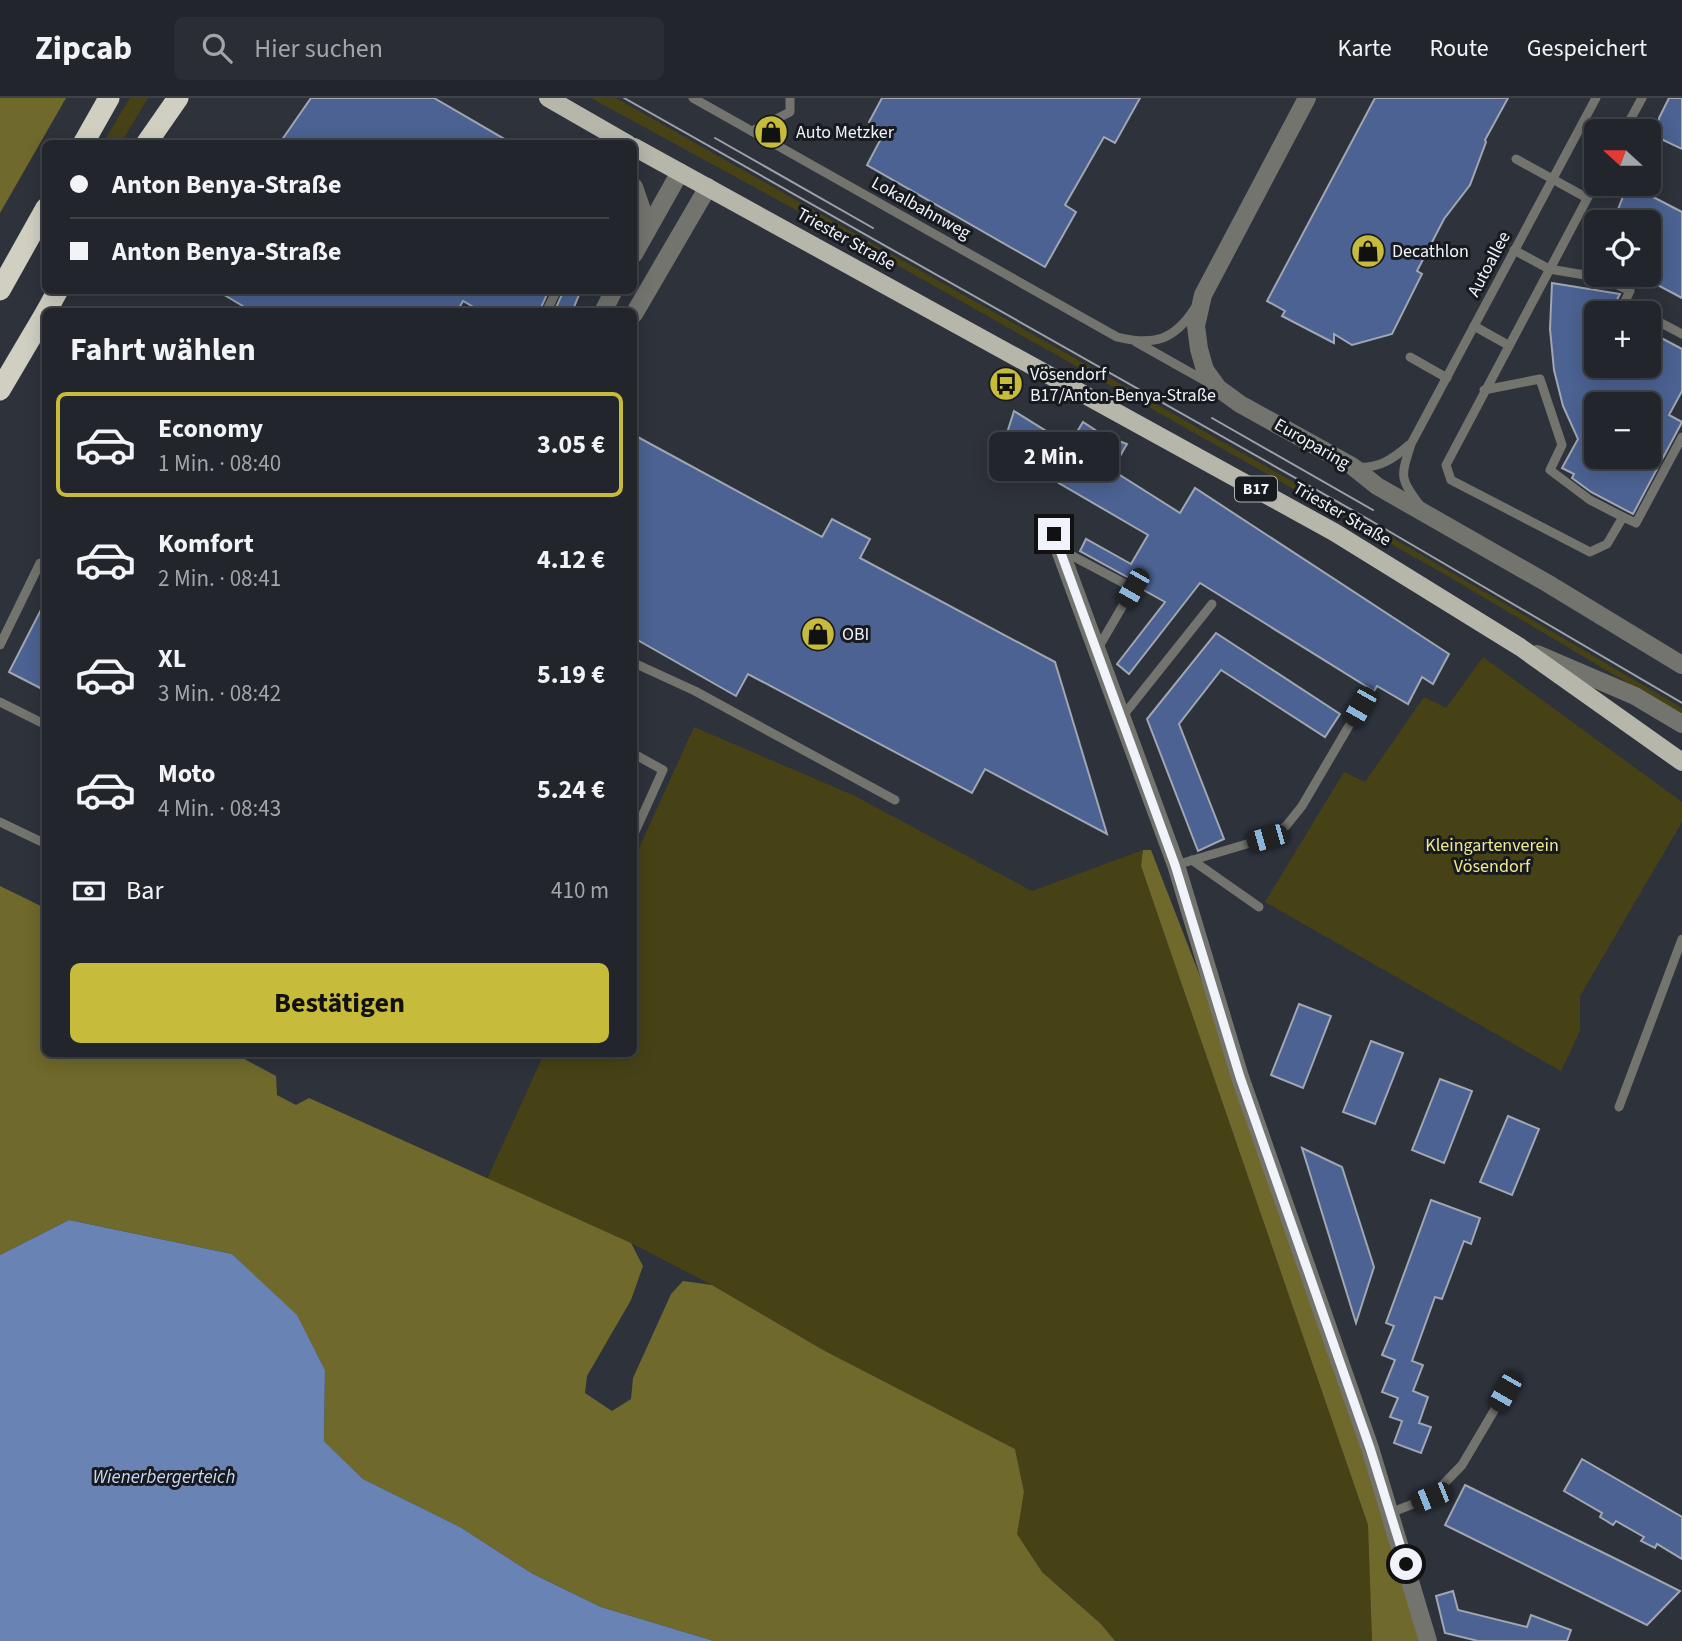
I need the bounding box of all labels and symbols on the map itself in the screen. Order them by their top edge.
shop icon: Auto Metzker [752,113,790,151]
north arrow [1584,119,1661,196]
place label: Auto Metzker [796,120,895,145]
street label: Lokalbahnweg [867,170,975,246]
street label: Triester Straße [792,201,900,277]
street label: Autoallee [1461,227,1517,301]
shop icon: Decathlon [1349,232,1387,270]
place label: Decathlon [1392,239,1469,264]
place label: Vösendorf B17/Anton-Benya-Straße [1030,362,1216,408]
bus stop icon: Vösendorf B17/Anton-Benya-Straße [987,365,1025,403]
street label: Europaring [1270,412,1354,476]
callout: 2 Min. [989,432,1119,482]
road number: B17 [1235,476,1277,502]
street label: Triester Straße [1288,476,1396,552]
route end [1038,518,1070,550]
car [1114,565,1153,611]
shop icon: OBI [799,615,837,653]
place label: OBI [842,622,869,647]
car [1341,684,1380,730]
car [1244,822,1291,854]
park label: Kleingartenverein Vösendorf [1425,833,1559,879]
car [1486,1369,1525,1415]
water label: Wienerbergerteich [93,1464,235,1491]
car [1408,1479,1455,1515]
route start [1390,1548,1422,1580]

